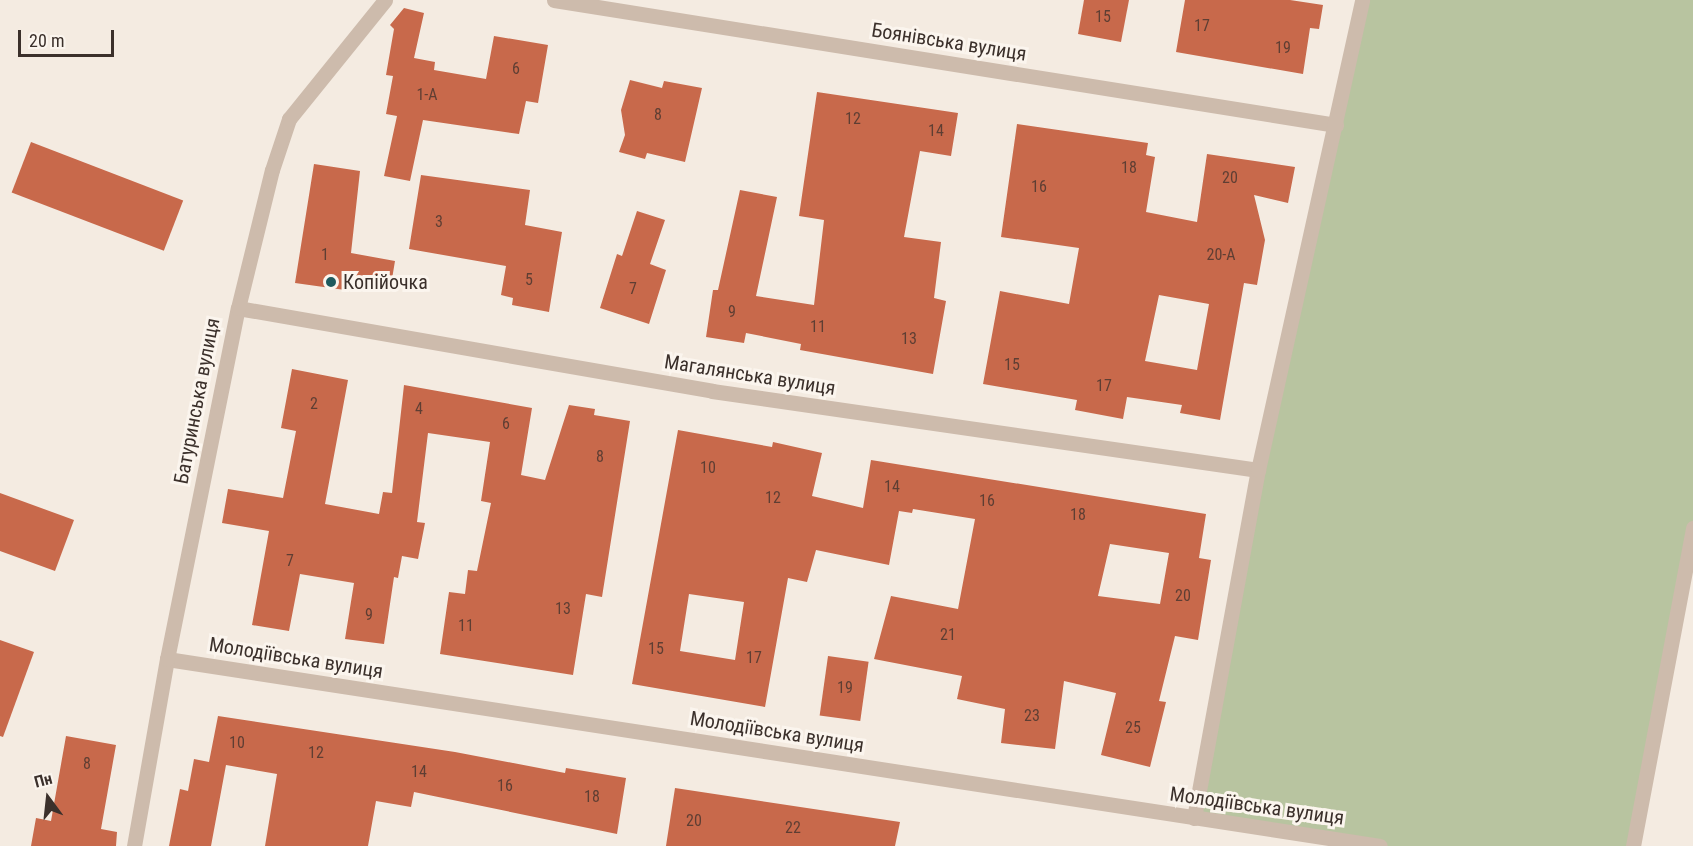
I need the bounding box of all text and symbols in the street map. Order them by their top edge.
house number: 15 [1095,7,1111,27]
house number: 17 [1194,16,1210,36]
scale bar [21,18,117,56]
street label: Боянівська вулиця [870,18,1028,66]
text: 20 m [29,30,64,51]
house number: 19 [1275,38,1291,58]
house number: 6 [512,59,520,79]
house number: 1-А [416,85,438,105]
house number: 8 [654,105,662,125]
house number: 12 [845,109,861,129]
house number: 14 [928,121,944,141]
house number: 18 [1121,158,1137,178]
house number: 20 [1222,168,1238,188]
house number: 16 [1031,177,1047,197]
house number: 3 [435,212,443,232]
house number: 1 [321,245,329,265]
house number: 20-А [1207,245,1235,265]
place label: Копійочка [343,270,428,294]
house number: 5 [525,270,533,290]
marker: Копійочка [324,275,338,289]
house number: 7 [629,279,637,299]
house number: 9 [728,302,736,322]
street label: Батуринська вулиця [169,316,225,486]
house number: 11 [810,317,826,337]
house number: 13 [901,329,917,349]
street label: Магалянська вулиця [663,350,837,400]
house number: 15 [1004,355,1020,375]
house number: 17 [1096,376,1112,396]
house number: 2 [310,394,318,414]
house number: 4 [415,399,423,419]
house number: 6 [502,414,510,434]
house number: 8 [596,447,604,467]
house number: 10 [700,458,716,478]
house number: 14 [884,477,900,497]
house number: 12 [765,488,781,508]
house number: 16 [979,491,995,511]
house number: 18 [1070,505,1086,525]
house number: 7 [286,551,294,571]
house number: 20 [1175,586,1191,606]
house number: 13 [555,599,571,619]
house number: 9 [365,605,373,625]
house number: 11 [458,616,474,636]
house number: 21 [940,625,956,645]
street label: Молодіївська вулиця [207,632,385,684]
house number: 15 [648,639,664,659]
house number: 17 [746,648,762,668]
house number: 19 [837,678,853,698]
street label: Молодіївська вулиця [688,706,866,758]
house number: 23 [1024,706,1040,726]
house number: 25 [1125,718,1141,738]
house number: 10 [229,733,245,753]
house number: 12 [308,743,324,763]
house number: 8 [83,754,91,774]
house number: 14 [411,762,427,782]
north arrow [18,768,78,828]
text: Пн [32,769,54,792]
house number: 16 [497,776,513,796]
street label: Молодіївська вулиця [1168,782,1346,830]
house number: 18 [584,787,600,807]
house number: 20 [686,811,702,831]
house number: 22 [785,818,801,838]

